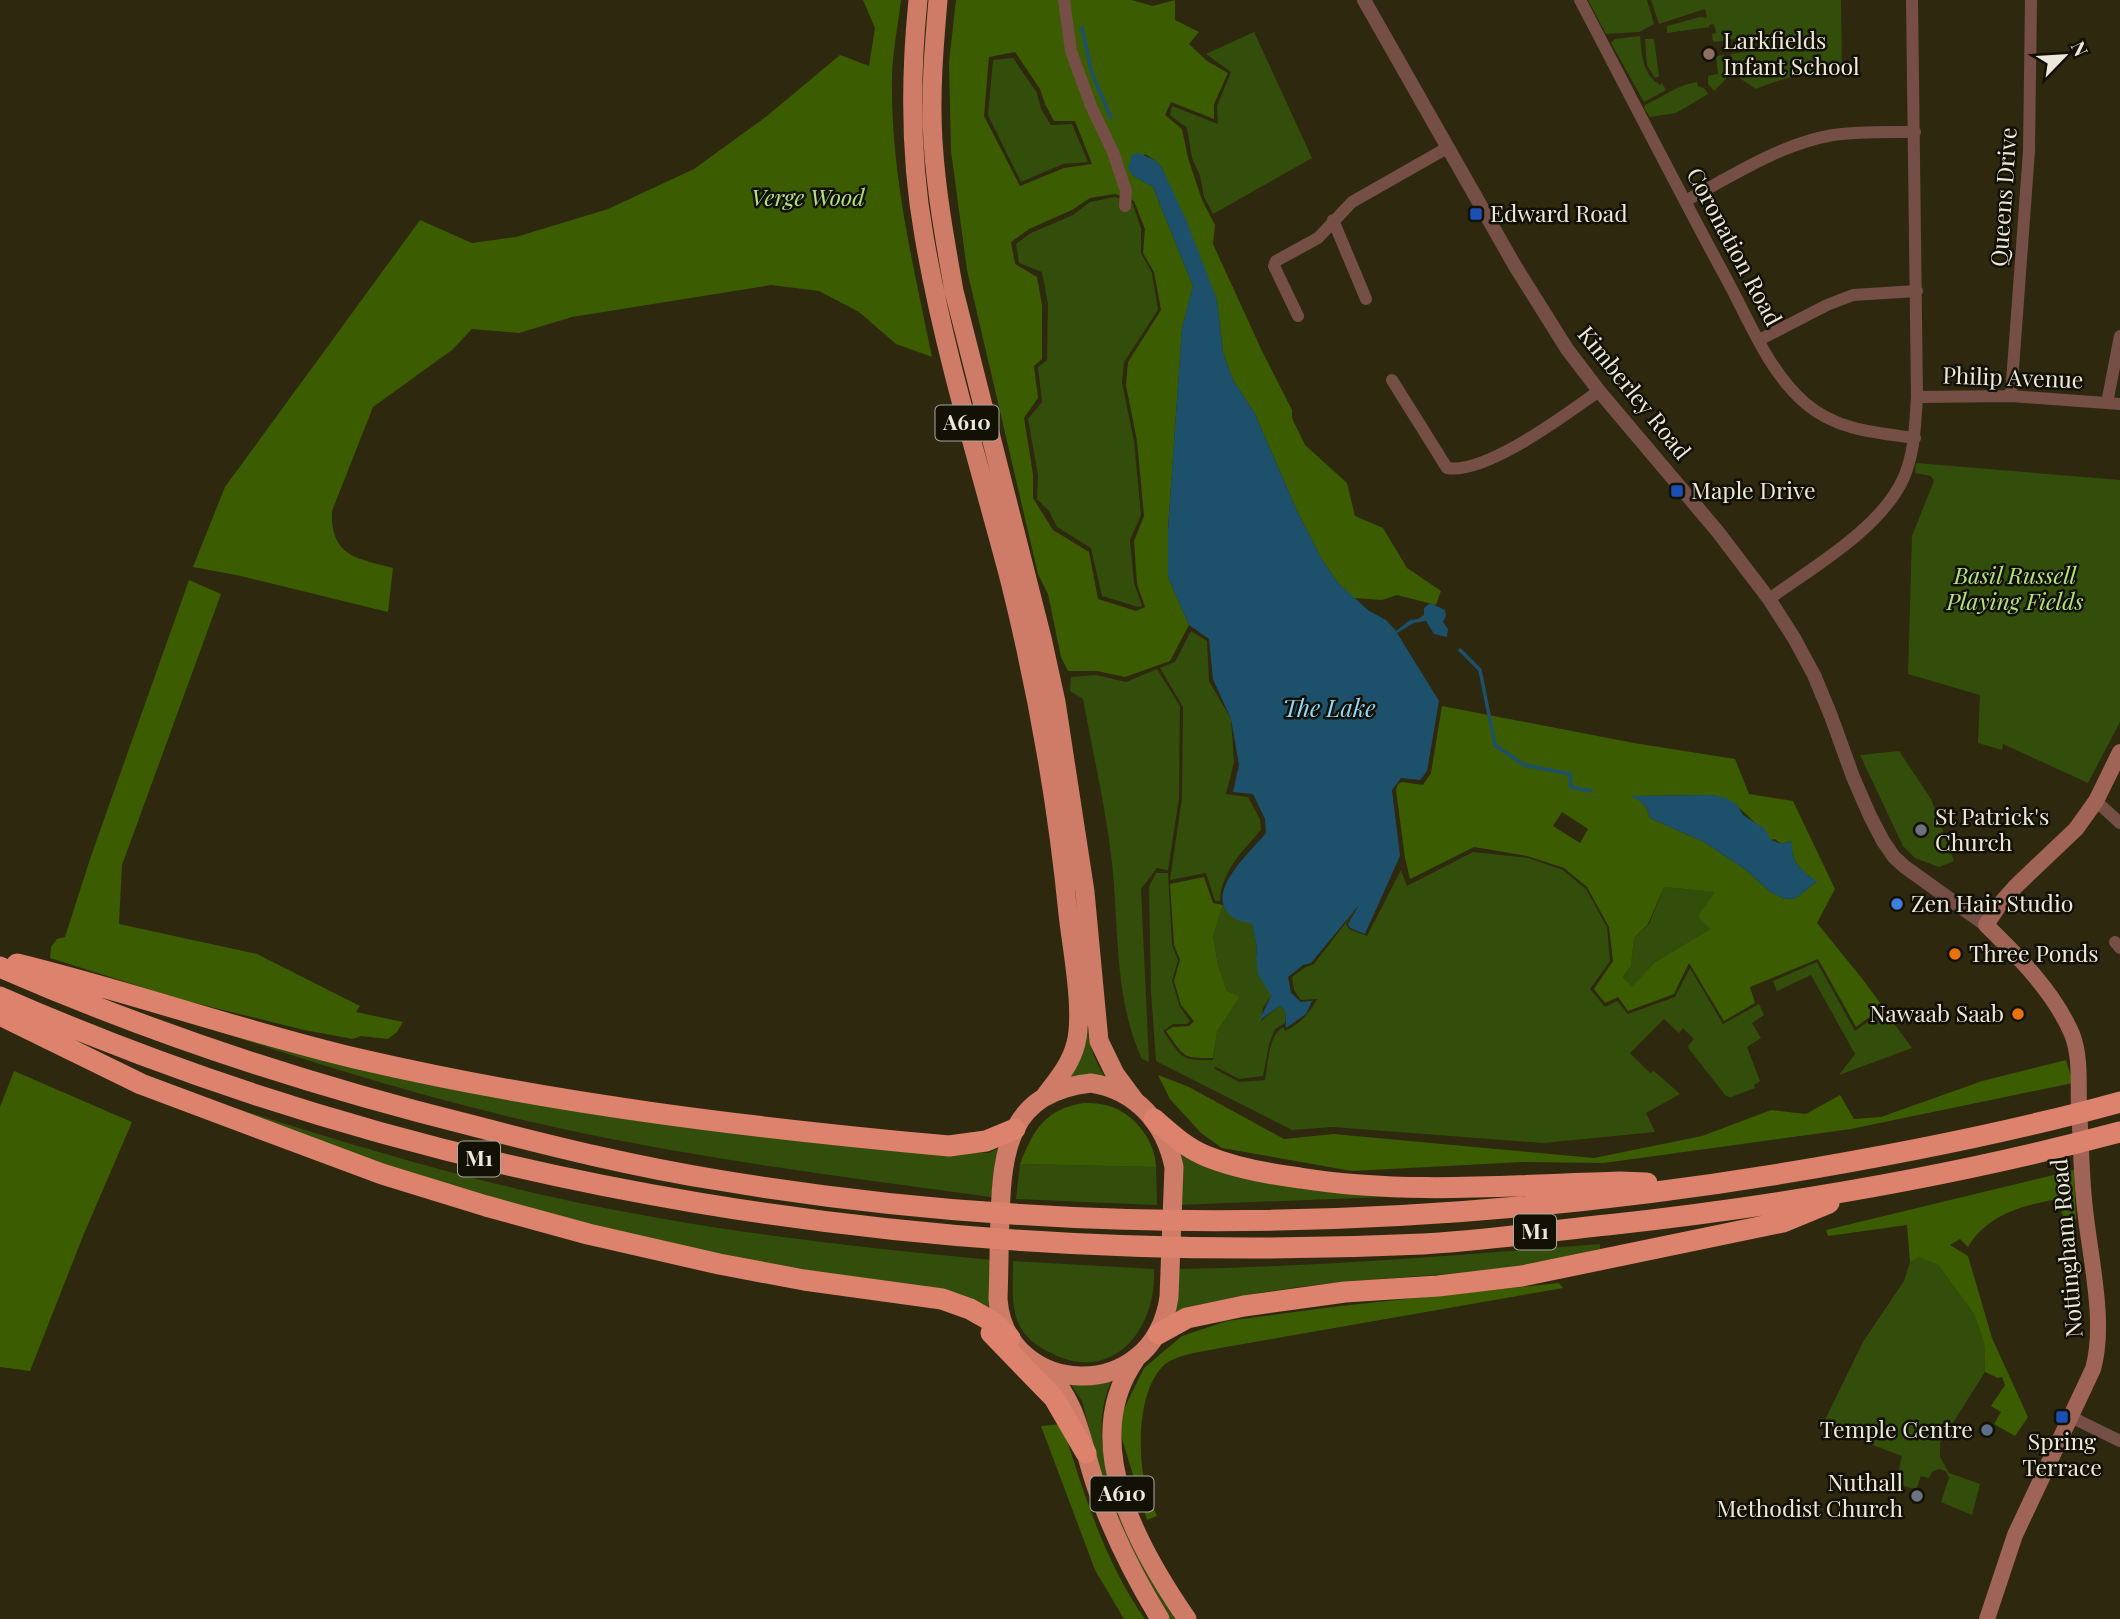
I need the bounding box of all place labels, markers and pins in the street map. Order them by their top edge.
place label: Larkfields Infant School [1723,24,1860,81]
marker: Larkfields Infant School [1701,46,1717,62]
place label: Edward Road [1490,197,1628,228]
marker: Edward Road [1468,206,1484,222]
place label: Maple Drive [1691,474,1816,505]
marker: Maple Drive [1669,483,1685,499]
place label: St Patrick's Church [1935,800,2049,857]
marker: St Patrick's Church [1913,822,1929,838]
place label: Zen Hair Studio [1911,887,2073,918]
marker: Zen Hair Studio [1889,896,1905,912]
place label: Three Ponds [1969,937,2099,968]
marker: Three Ponds [1947,946,1963,962]
place label: Nawaab Saab [1869,997,2004,1028]
marker: Nawaab Saab [2010,1006,2026,1022]
marker: Spring Terrace [2054,1409,2070,1425]
place label: Temple Centre [1820,1413,1973,1444]
marker: Temple Centre [1979,1422,1995,1438]
place label: Spring Terrace [2022,1425,2102,1482]
place label: Nuthall Methodist Church [1716,1466,1903,1523]
marker: Nuthall Methodist Church [1909,1488,1925,1504]

